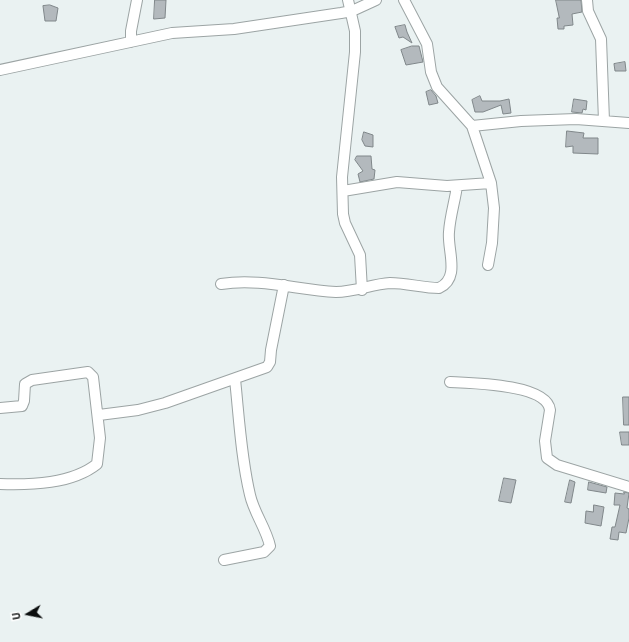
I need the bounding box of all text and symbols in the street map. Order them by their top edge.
north arrow [8,594,48,634]
text: U [9,611,24,621]

